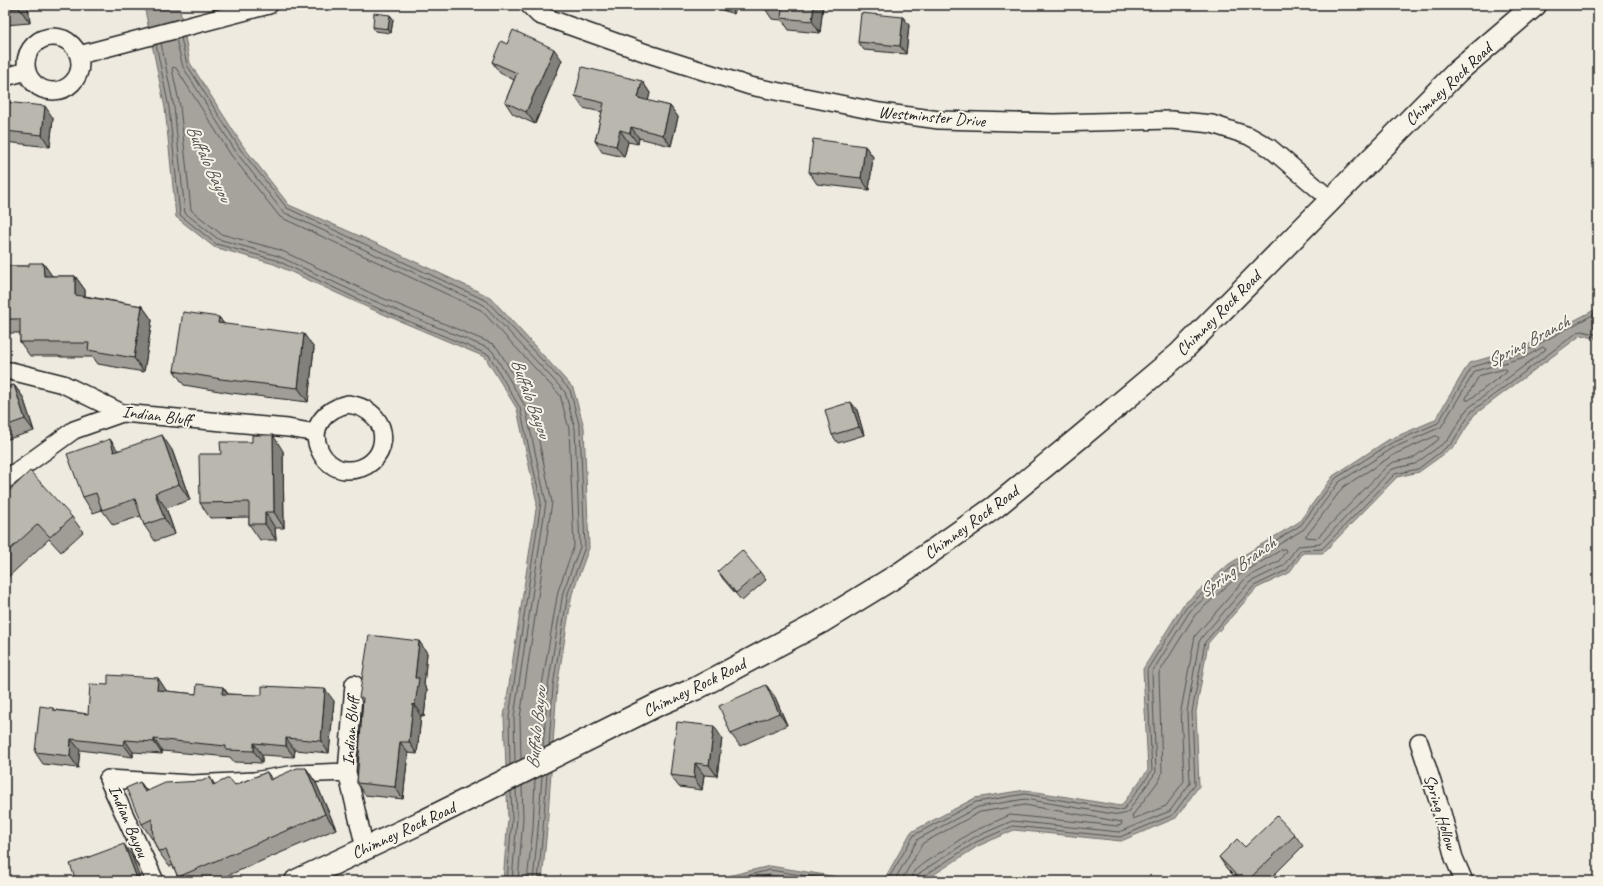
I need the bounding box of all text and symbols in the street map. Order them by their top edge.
street label: Chimney Rock Road [1400,37,1498,130]
street label: Westminster Drive [878,101,988,132]
water label: Buffalo Bayou [182,121,237,207]
street label: Chimney Rock Road [1171,265,1267,360]
water label: Spring Branch [1483,309,1574,372]
water label: Buffalo Bayou [507,356,556,443]
street label: Indian Bluff [121,401,196,431]
street label: Chimney Rock Road [920,480,1025,564]
water label: Spring Branch [1194,531,1281,602]
street label: Chimney Rock Road [639,652,751,721]
water label: Buffalo Bayou [521,684,551,770]
street label: Indian Bluff [338,692,364,766]
street label: Spring Hollow [1419,772,1462,854]
street label: Indian Bayou [104,782,154,862]
street label: Chimney Rock Road [348,796,460,864]

